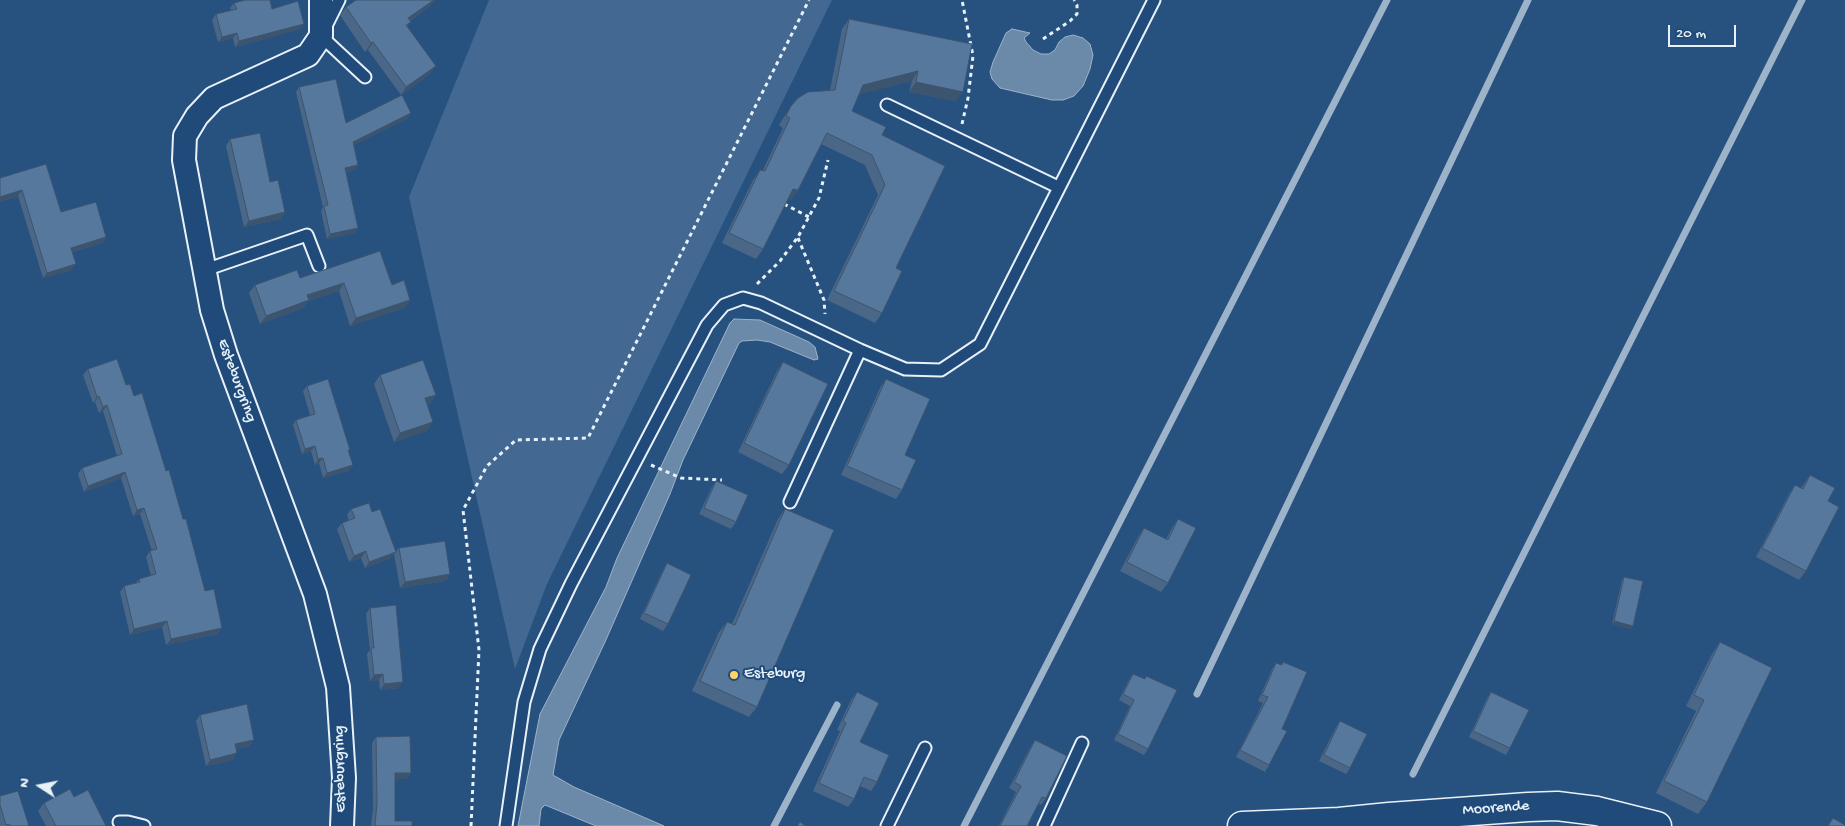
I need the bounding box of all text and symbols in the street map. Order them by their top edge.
scale bar [1670,15,1738,47]
text: 20 m [1676,25,1706,43]
street label: Esteburgring [212,337,260,425]
place label: Esteburg [744,665,805,685]
marker: Esteburg [728,669,740,681]
street label: Esteburgring [331,725,351,813]
north arrow [15,761,65,811]
text: N [16,777,34,789]
street label: Moorende [1462,797,1530,821]

